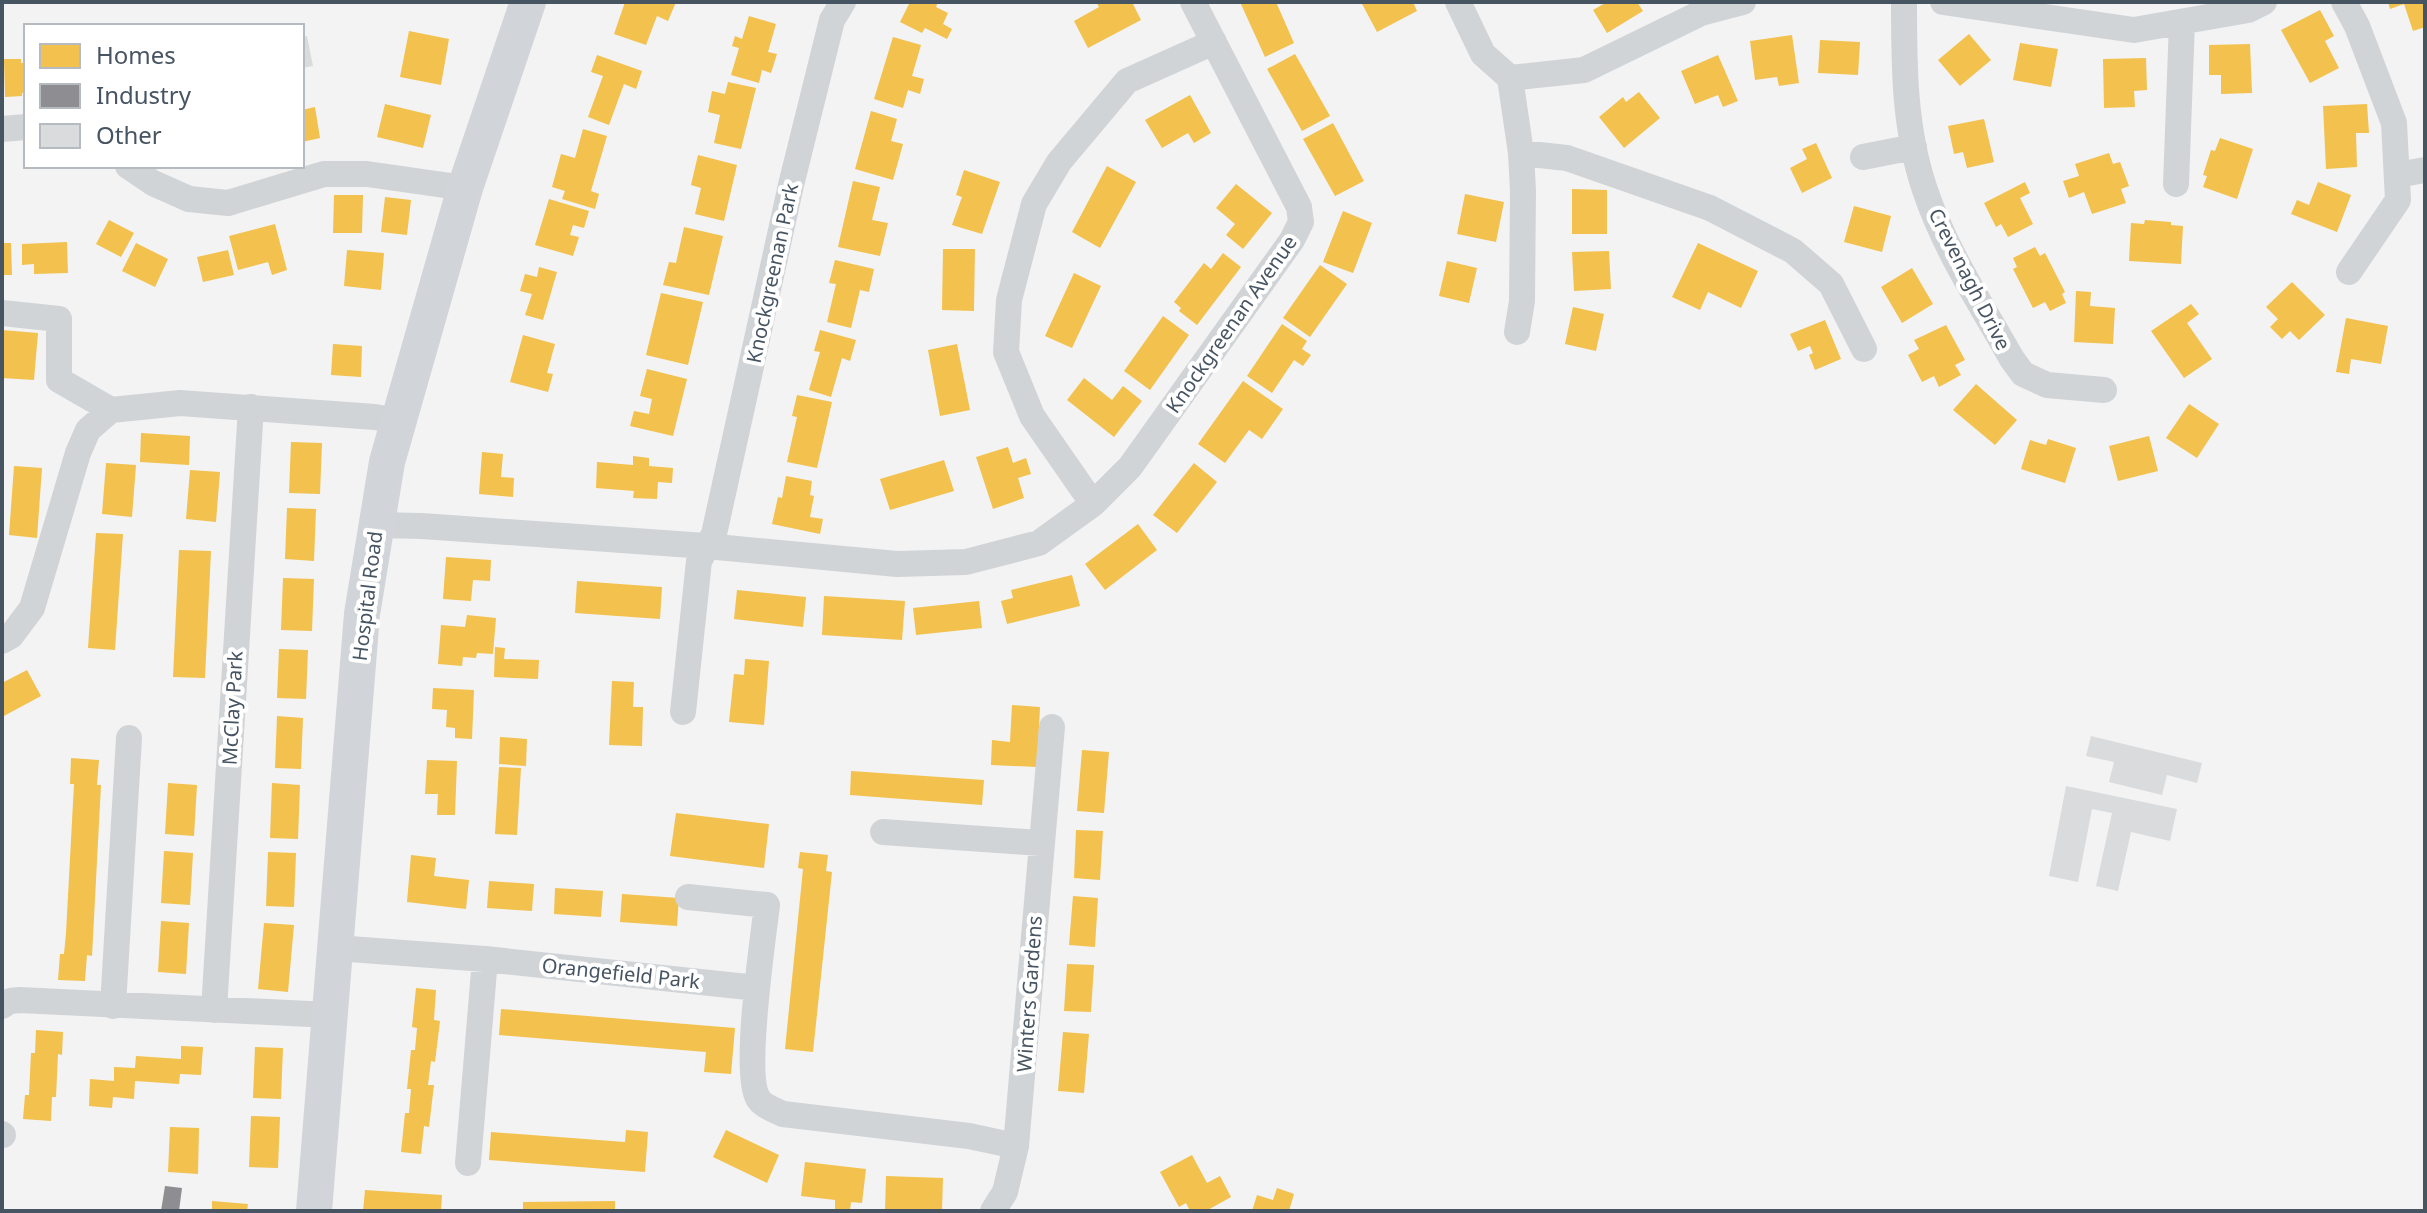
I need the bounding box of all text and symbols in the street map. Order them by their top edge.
legend [24,24,304,168]
text: Homes [96,38,176,71]
text: Industry [96,78,192,111]
text: Other [96,118,162,151]
street label: Knockgreenan Park [740,180,804,365]
street label: Crevenagh Drive [1923,203,2017,355]
street label: Knockgreenan Avenue [1159,230,1303,418]
street label: Hospital Road [346,529,388,663]
street label: McClay Park [216,650,248,766]
street label: Winters Gardens [1010,915,1048,1073]
street label: Orangefield Park [541,951,702,995]

